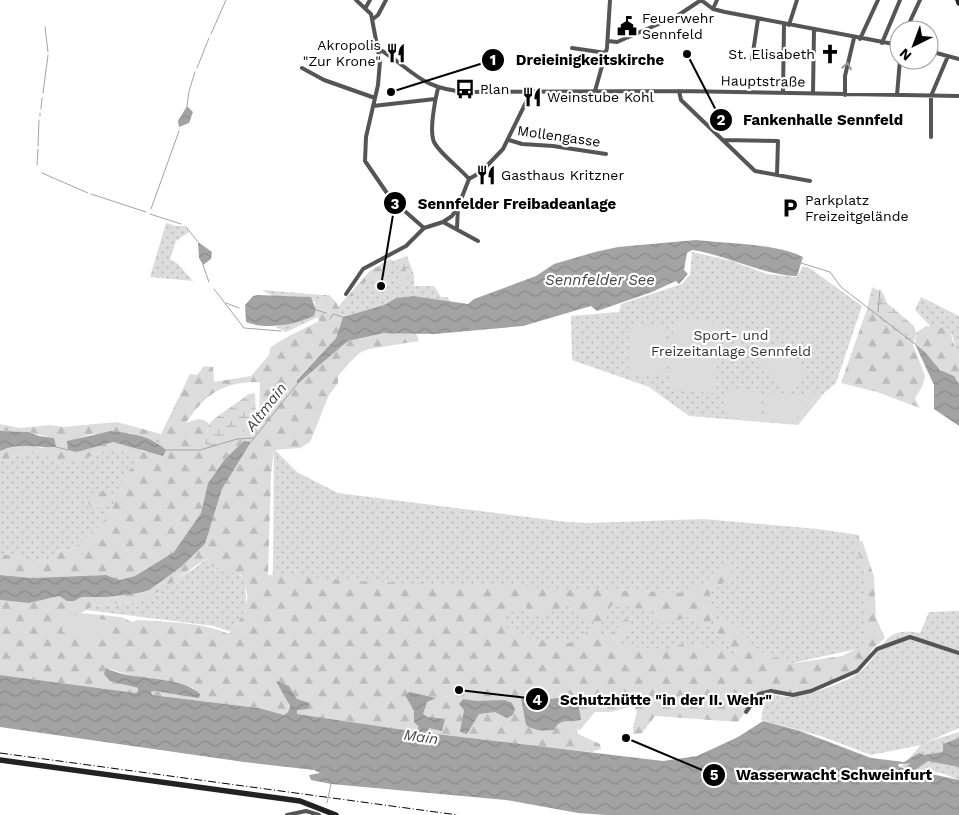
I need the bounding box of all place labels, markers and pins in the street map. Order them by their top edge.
place label: Feuerwehr Sennfeld [642,10,714,42]
public building icon: Feuerwehr Sennfeld [616,15,638,37]
place label: Akropolis "Zur Krone" [303,37,381,69]
restaurant icon: Akropolis "Zur Krone" [385,42,407,64]
church icon: St. Elisabeth [819,43,841,65]
callout: Dreieinigkeitskirche [481,45,674,75]
place label: St. Elisabeth [728,46,815,62]
bus stop icon: Plan [454,78,476,100]
place label: Plan [480,81,509,97]
restaurant icon: Weinstube Kohl [521,86,543,108]
place label: Weinstube Kohl [547,89,655,105]
callout: Fankenhalle Sennfeld [708,105,913,135]
restaurant icon: Gasthaus Kritzner [475,164,497,186]
place label: Gasthaus Kritzner [501,167,624,183]
callout: Sennfelder Freibadeanlage [383,188,627,218]
place label: Parkplatz Freizeitgelände [805,192,909,224]
parking icon: Parkplatz Freizeitgelände [779,197,801,219]
callout: Schutzhütte "in der II. Wehr" [525,684,782,714]
callout: Wasserwacht Schweinfurt [701,760,943,790]

